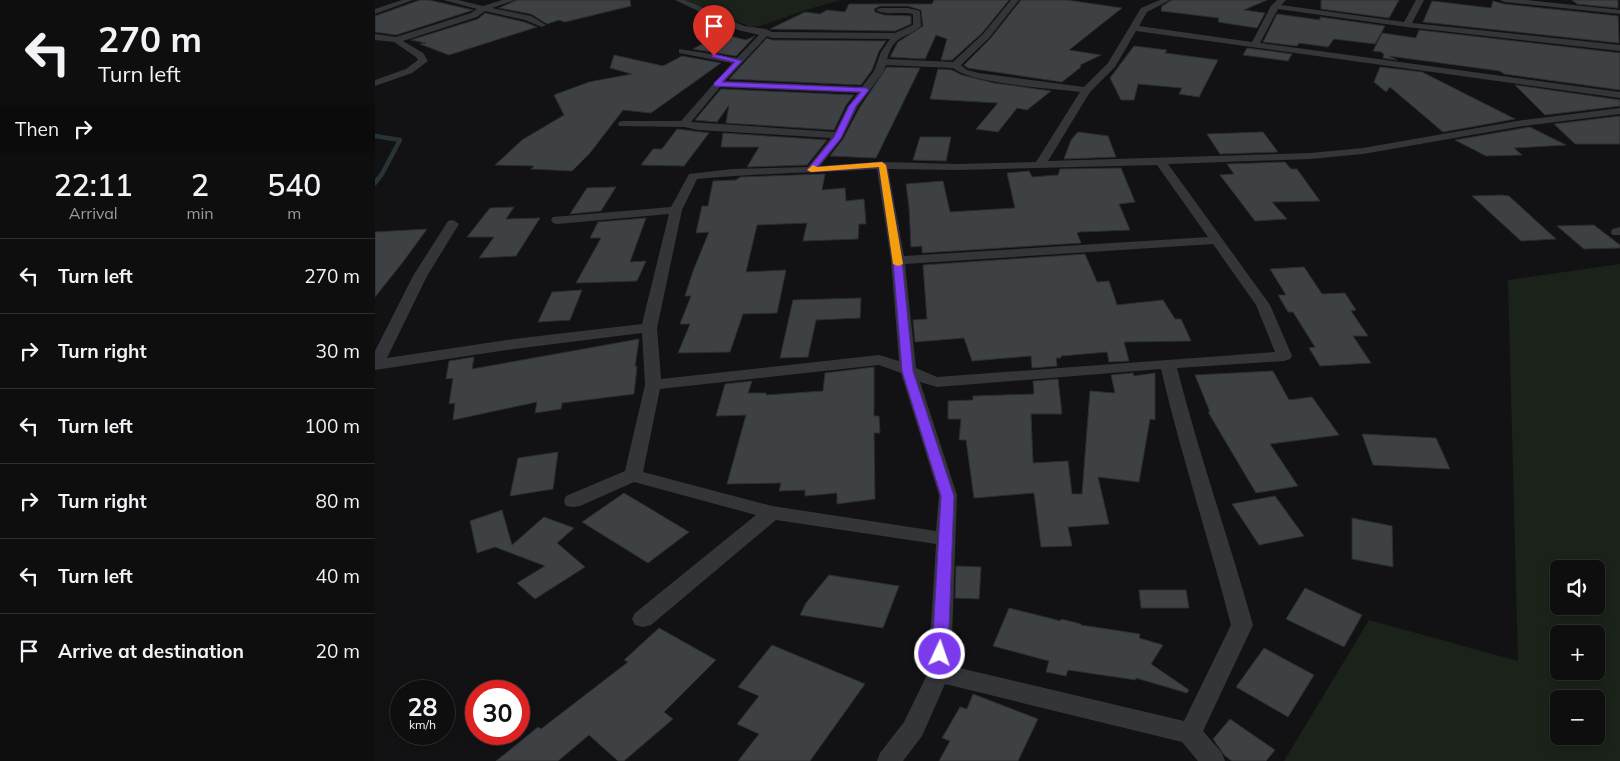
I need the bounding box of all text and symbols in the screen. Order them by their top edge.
pin [693,5,735,56]
icon: arrive [700,12,728,40]
text: 270 m [98,17,202,61]
icon: left [15,20,80,85]
text: Turn left [98,60,181,88]
icon: right [69,115,97,143]
text: Then [15,117,59,141]
text: 22:11 [54,166,133,204]
text: 2 [191,166,209,204]
text: 540 [267,166,321,204]
text: Arrival [69,203,118,223]
text: min [186,203,214,223]
text: m [287,203,301,223]
icon: left [15,262,43,290]
text: Turn left [58,264,133,288]
text: 270 m [304,264,360,288]
icon: right [15,337,43,365]
text: Turn right [58,339,147,363]
text: 30 m [316,339,360,363]
icon: left [15,412,43,440]
text: Turn left [58,414,133,438]
text: 100 m [304,414,360,438]
icon: right [15,487,43,515]
text: Turn right [58,489,147,513]
text: 80 m [316,489,360,513]
map controls [1550,560,1605,745]
button: sound [1550,560,1605,615]
icon: left [15,562,43,590]
text: Turn left [58,564,133,588]
text: 40 m [316,564,360,588]
button: + [1550,625,1605,680]
position arrow [913,627,965,679]
icon: arrive [15,637,43,665]
text: Arrive at destination [58,639,244,663]
text: 20 m [316,639,360,663]
speed limit sign: 30 [465,680,530,745]
button: − [1550,690,1605,745]
text: 28 [407,691,438,722]
text: km/h [409,717,436,732]

